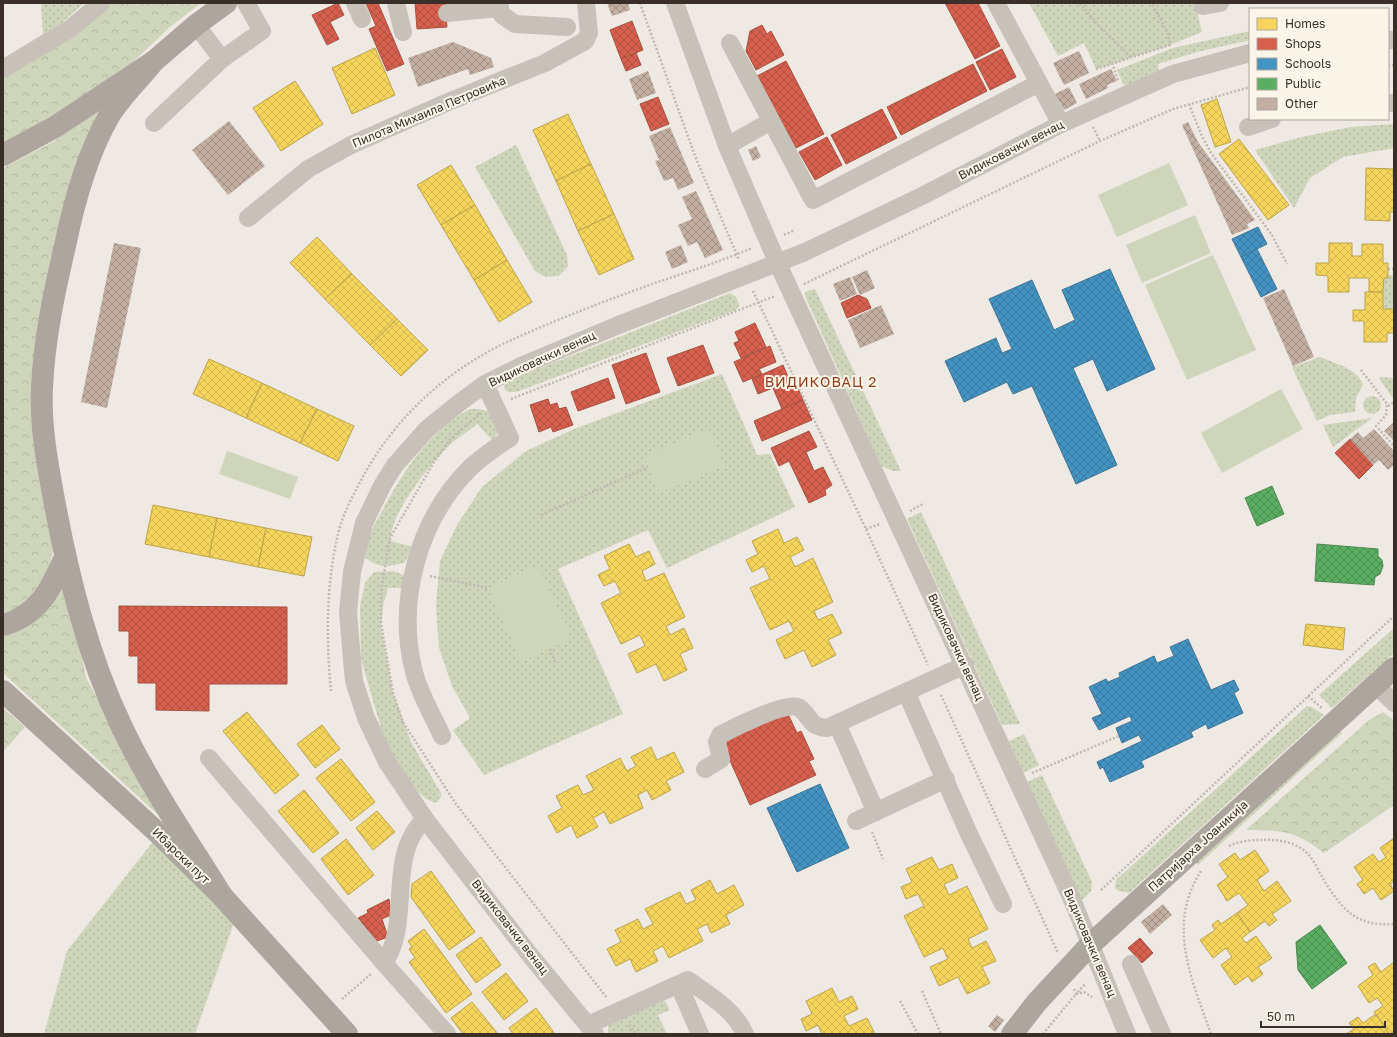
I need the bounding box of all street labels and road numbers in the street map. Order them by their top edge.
street label: Пилота Михаила Петровића [350,72,508,151]
street label: Видиковачки венац [955,116,1067,183]
street label: Видиковачки венац [486,327,598,390]
street label: Видиковачки венац [925,591,988,703]
street label: Патријарха Јоаникија [1145,797,1251,894]
street label: Ибарски пут [149,824,213,887]
street label: Видиковачки венац [469,876,553,978]
street label: Видиковачки венац [1061,886,1120,1000]

